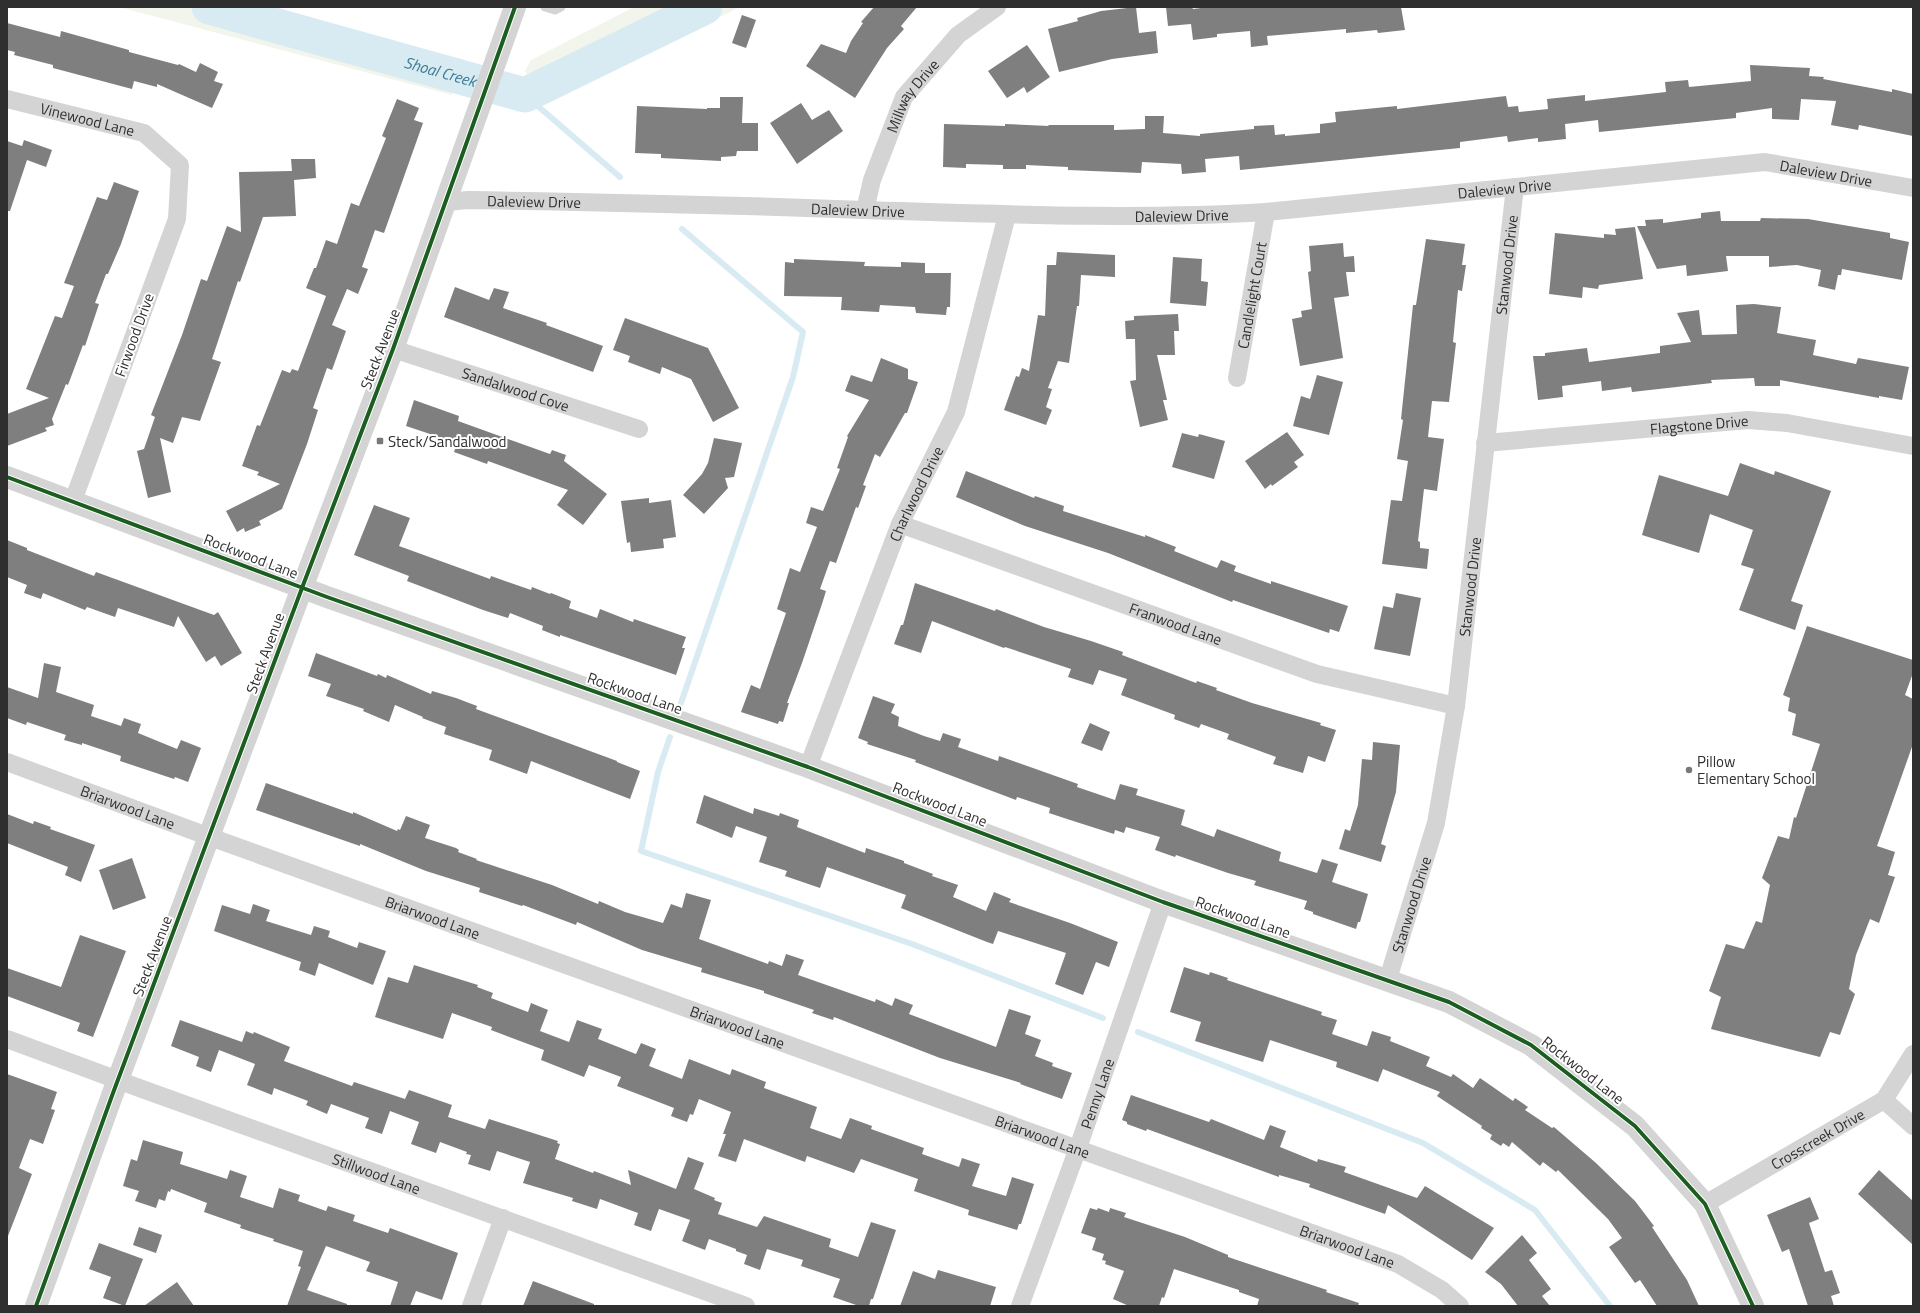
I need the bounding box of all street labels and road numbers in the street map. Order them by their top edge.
street label: Millway Drive [880,53,944,136]
street label: Vinewood Lane [38,96,137,142]
street label: Daleview Drive [1778,153,1874,192]
street label: Daleview Drive [1457,172,1552,204]
street label: Daleview Drive [487,189,581,213]
street label: Daleview Drive [811,197,905,223]
street label: Daleview Drive [1135,202,1229,227]
street label: Stanwood Drive [1489,214,1523,316]
street label: Candlelight Court [1231,239,1272,351]
street label: Firwood Drive [108,290,160,380]
street label: Steck Avenue [354,305,406,393]
street label: Sandalwood Cove [459,361,572,417]
street label: Flagstone Drive [1649,409,1749,440]
street label: Charlwood Drive [883,442,949,545]
street label: Rockwood Lane [200,527,302,585]
street label: Stanwood Drive [1452,536,1487,638]
street label: Franwood Lane [1126,596,1225,650]
street label: Steck Avenue [240,609,290,697]
street label: Rockwood Lane [584,666,686,720]
street label: Rockwood Lane [889,775,991,833]
street label: Briarwood Lane [77,779,179,835]
street label: Stanwood Drive [1385,853,1437,956]
street label: Briarwood Lane [382,889,483,945]
street label: Rockwood Lane [1192,890,1294,944]
street label: Steck Avenue [126,912,178,1000]
street label: Briarwood Lane [687,999,788,1054]
street label: Rockwood Lane [1537,1030,1629,1110]
street label: Penny Lane [1074,1055,1120,1132]
street label: Crosscreek Drive [1766,1102,1869,1175]
street label: Briarwood Lane [992,1109,1093,1164]
street label: Stillwood Lane [329,1147,424,1200]
street label: Briarwood Lane [1297,1218,1398,1273]

